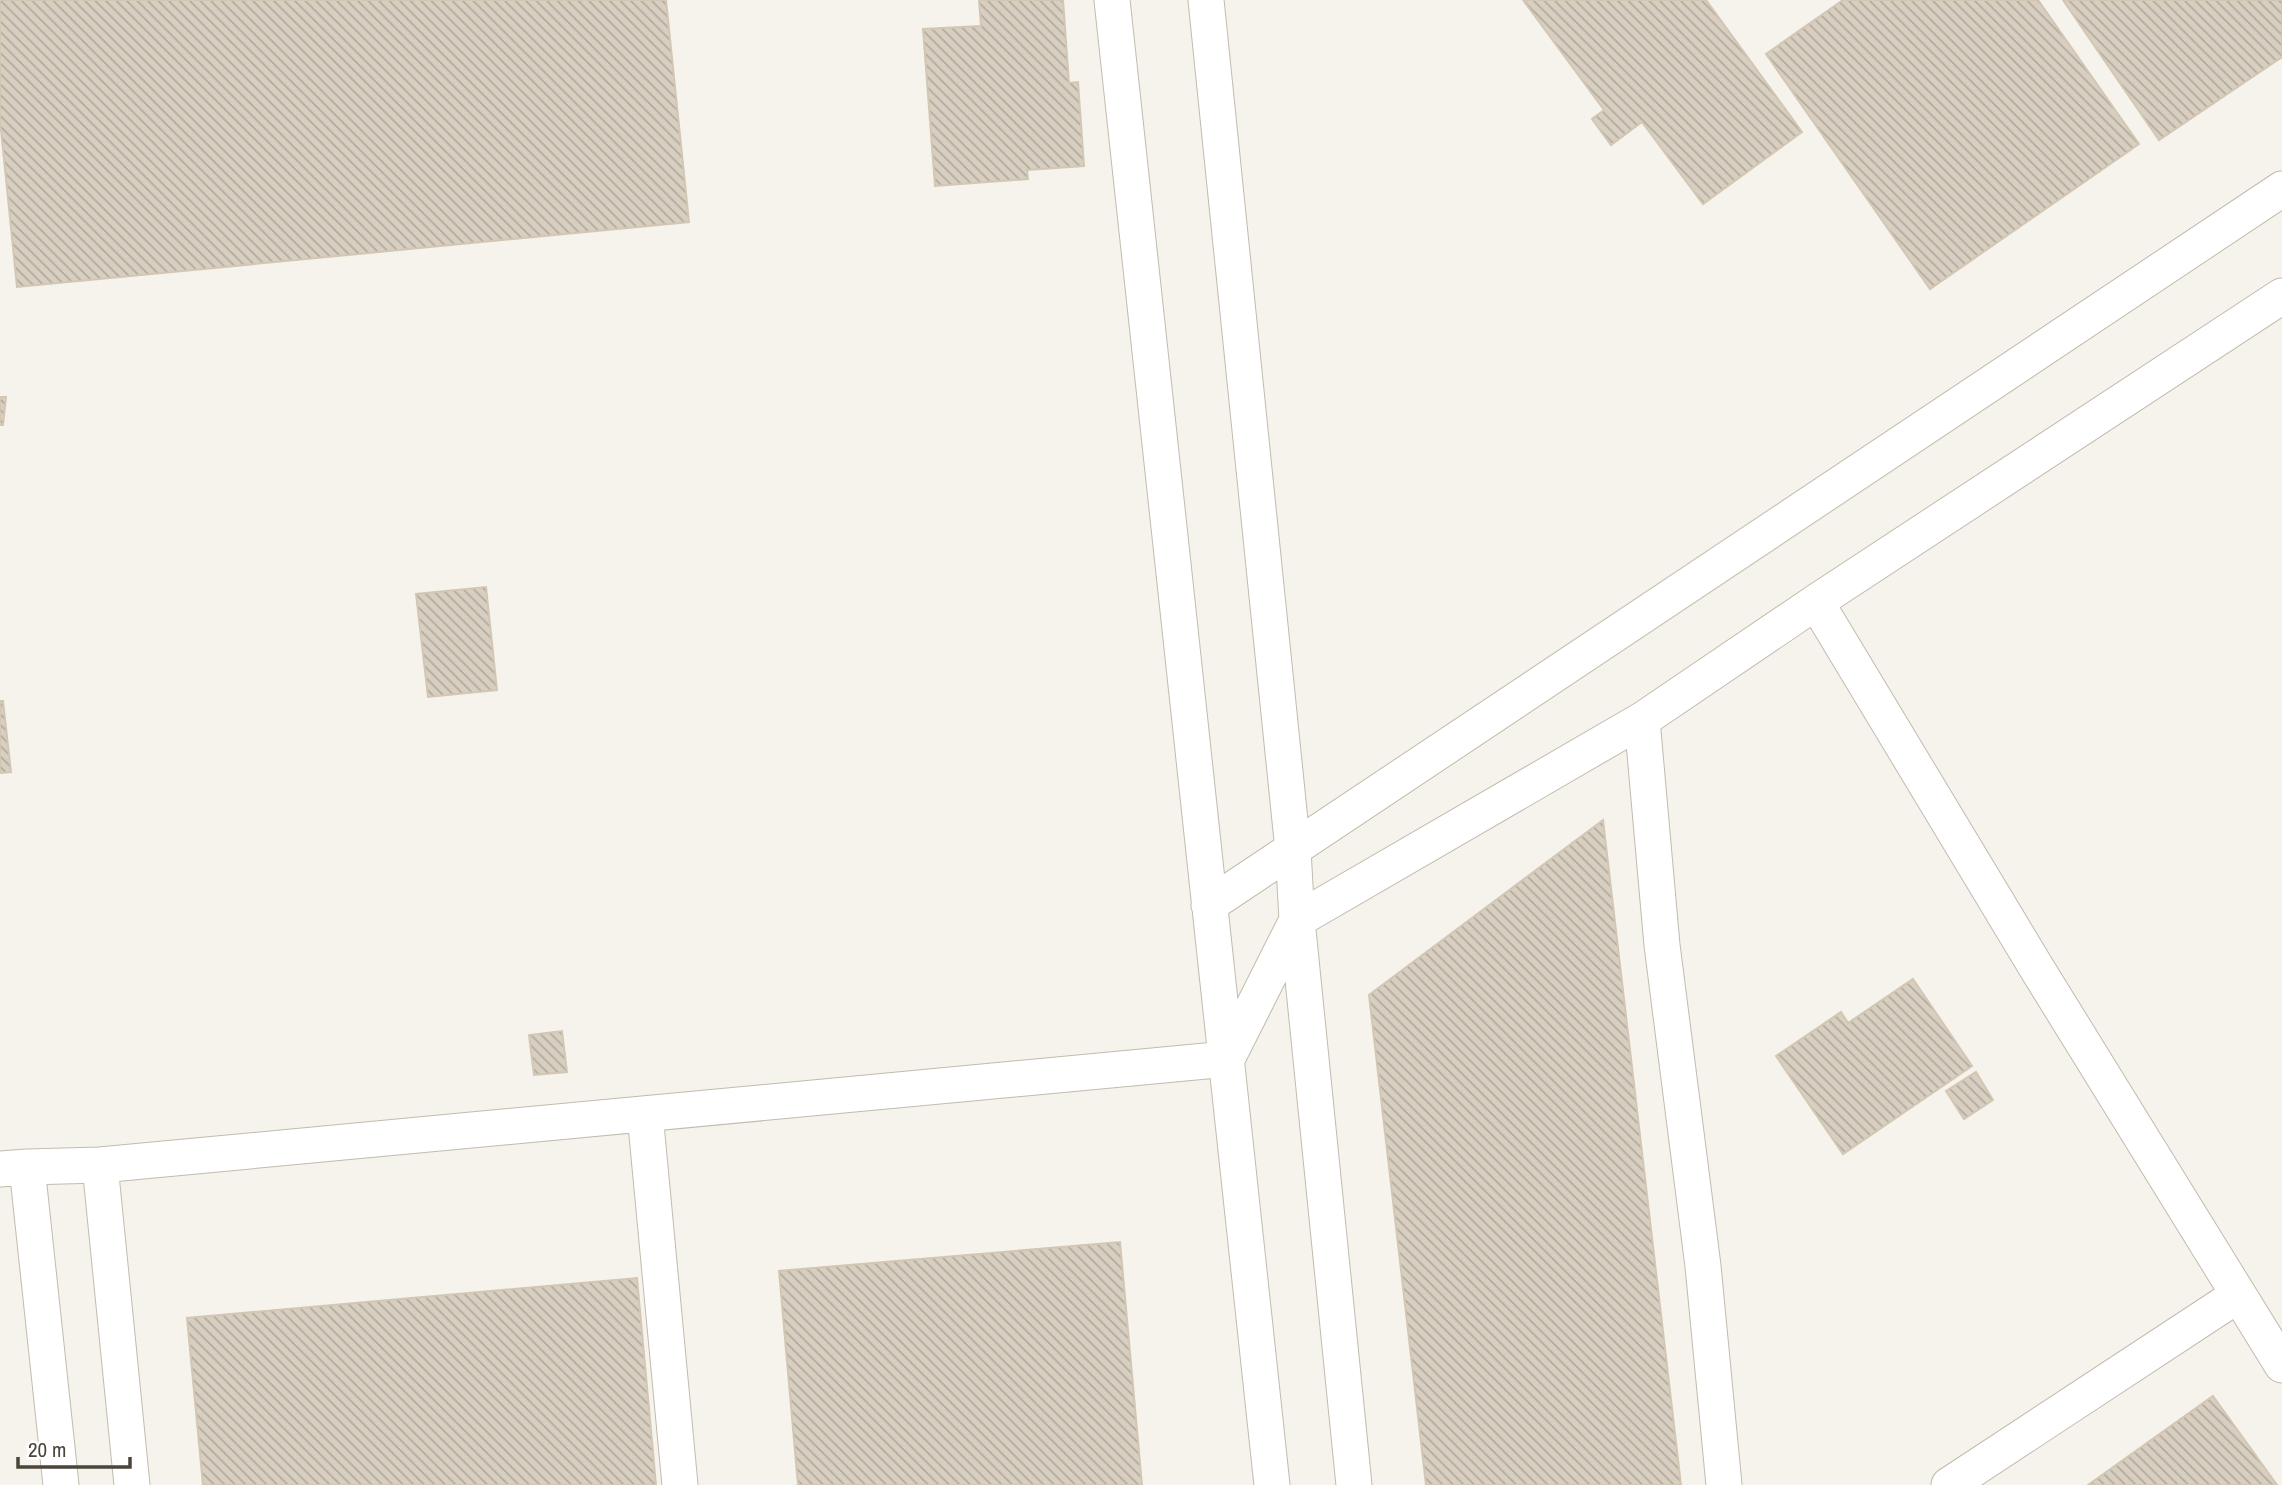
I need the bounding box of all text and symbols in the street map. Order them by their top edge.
scale bar [18,1426,130,1470]
text: 20 m [28,1435,66,1464]

